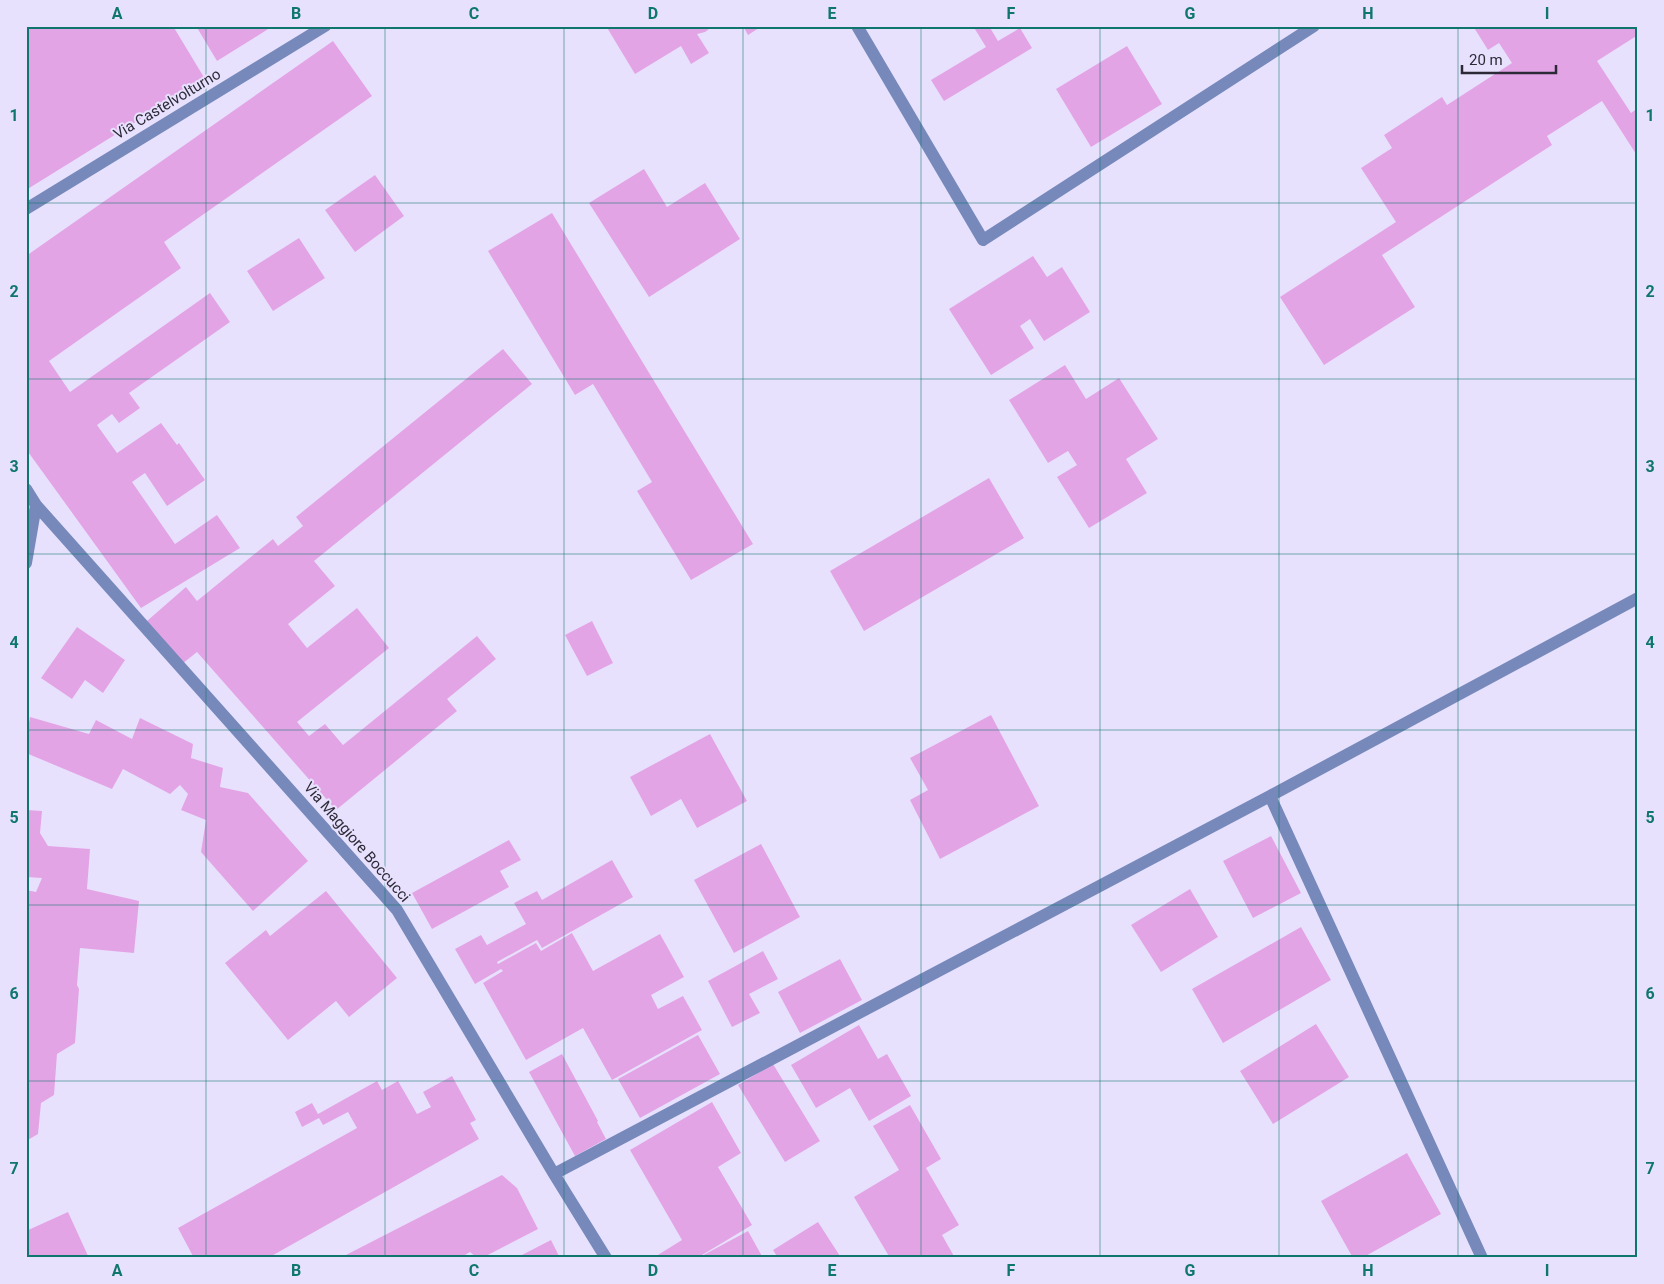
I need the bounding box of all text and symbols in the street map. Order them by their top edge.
text: A [112,4,123,23]
text: B [291,4,301,23]
text: C [469,4,479,23]
text: D [648,4,658,23]
text: E [828,4,837,23]
text: F [1007,4,1016,23]
text: G [1185,4,1196,23]
text: H [1362,4,1374,23]
text: I [1545,4,1549,23]
scale bar [1462,42,1555,74]
text: 20 m [1469,51,1503,69]
street label: Via Castelvolturno [110,65,224,143]
text: 1 [9,106,19,125]
text: 1 [1645,106,1655,125]
text: 2 [9,282,19,301]
text: 2 [1645,282,1655,301]
text: 3 [9,457,19,476]
text: 3 [1645,457,1655,476]
text: 4 [9,633,19,652]
text: 4 [1645,633,1655,652]
street label: Via Maggiore Boccucci [300,778,414,906]
text: 5 [9,808,19,827]
text: 5 [1645,808,1655,827]
text: 6 [9,984,19,1003]
text: 6 [1645,984,1655,1003]
text: 7 [9,1159,19,1178]
text: 7 [1645,1159,1655,1178]
text: A [112,1261,123,1280]
text: B [291,1261,301,1280]
text: C [469,1261,479,1280]
text: D [648,1261,658,1280]
text: E [828,1261,837,1280]
text: F [1007,1261,1016,1280]
text: G [1185,1261,1196,1280]
text: H [1362,1261,1374,1280]
text: I [1545,1261,1549,1280]

